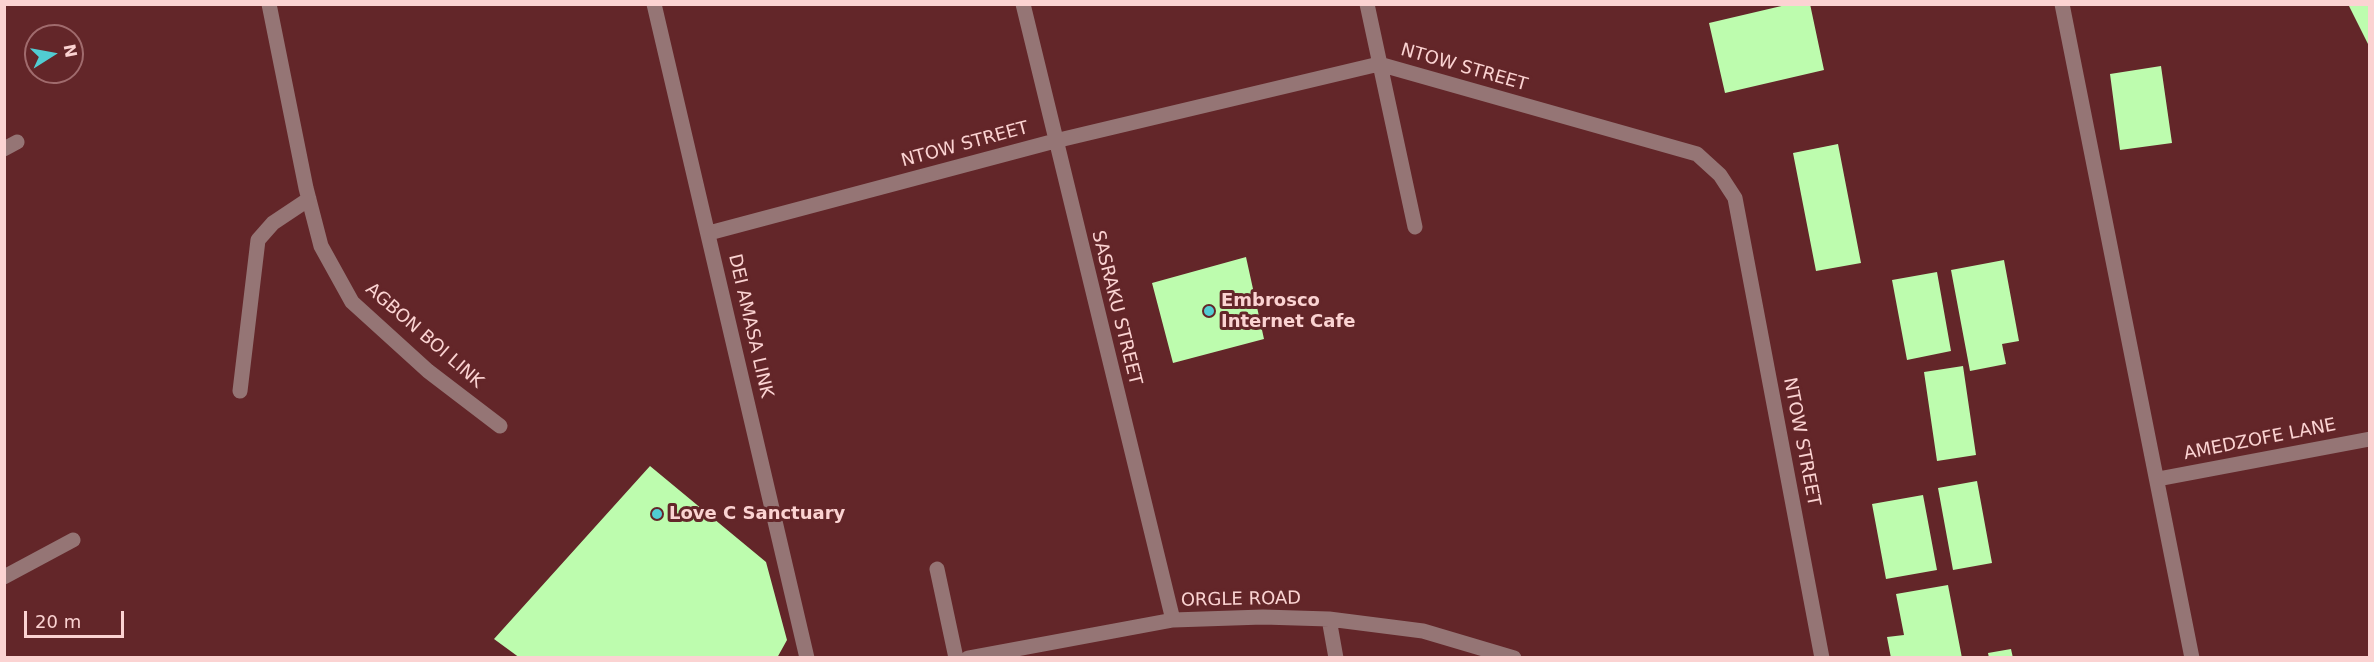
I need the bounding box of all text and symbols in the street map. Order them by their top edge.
north arrow [24,24,84,84]
street label: NTOW STREET [1398,40,1530,96]
text: N [60,42,81,59]
street label: NTOW STREET [899,118,1031,172]
street label: SASRAKU STREET [1086,229,1146,387]
street label: DEI AMASA LINK [723,252,777,400]
street label: AGBON BOI LINK [361,279,487,393]
place label: Embrosco Internet Cafe [1221,290,1355,332]
marker: Embrosco Internet Cafe [1202,304,1216,318]
street label: NTOW STREET [1778,376,1824,508]
street label: AMEDZOFE LANE [2182,415,2338,465]
place label: Love C Sanctuary [669,503,845,525]
marker: Love C Sanctuary [650,507,664,521]
street label: ORGLE ROAD [1181,588,1301,612]
scale bar [27,599,128,637]
text: 20 m [35,611,81,632]

